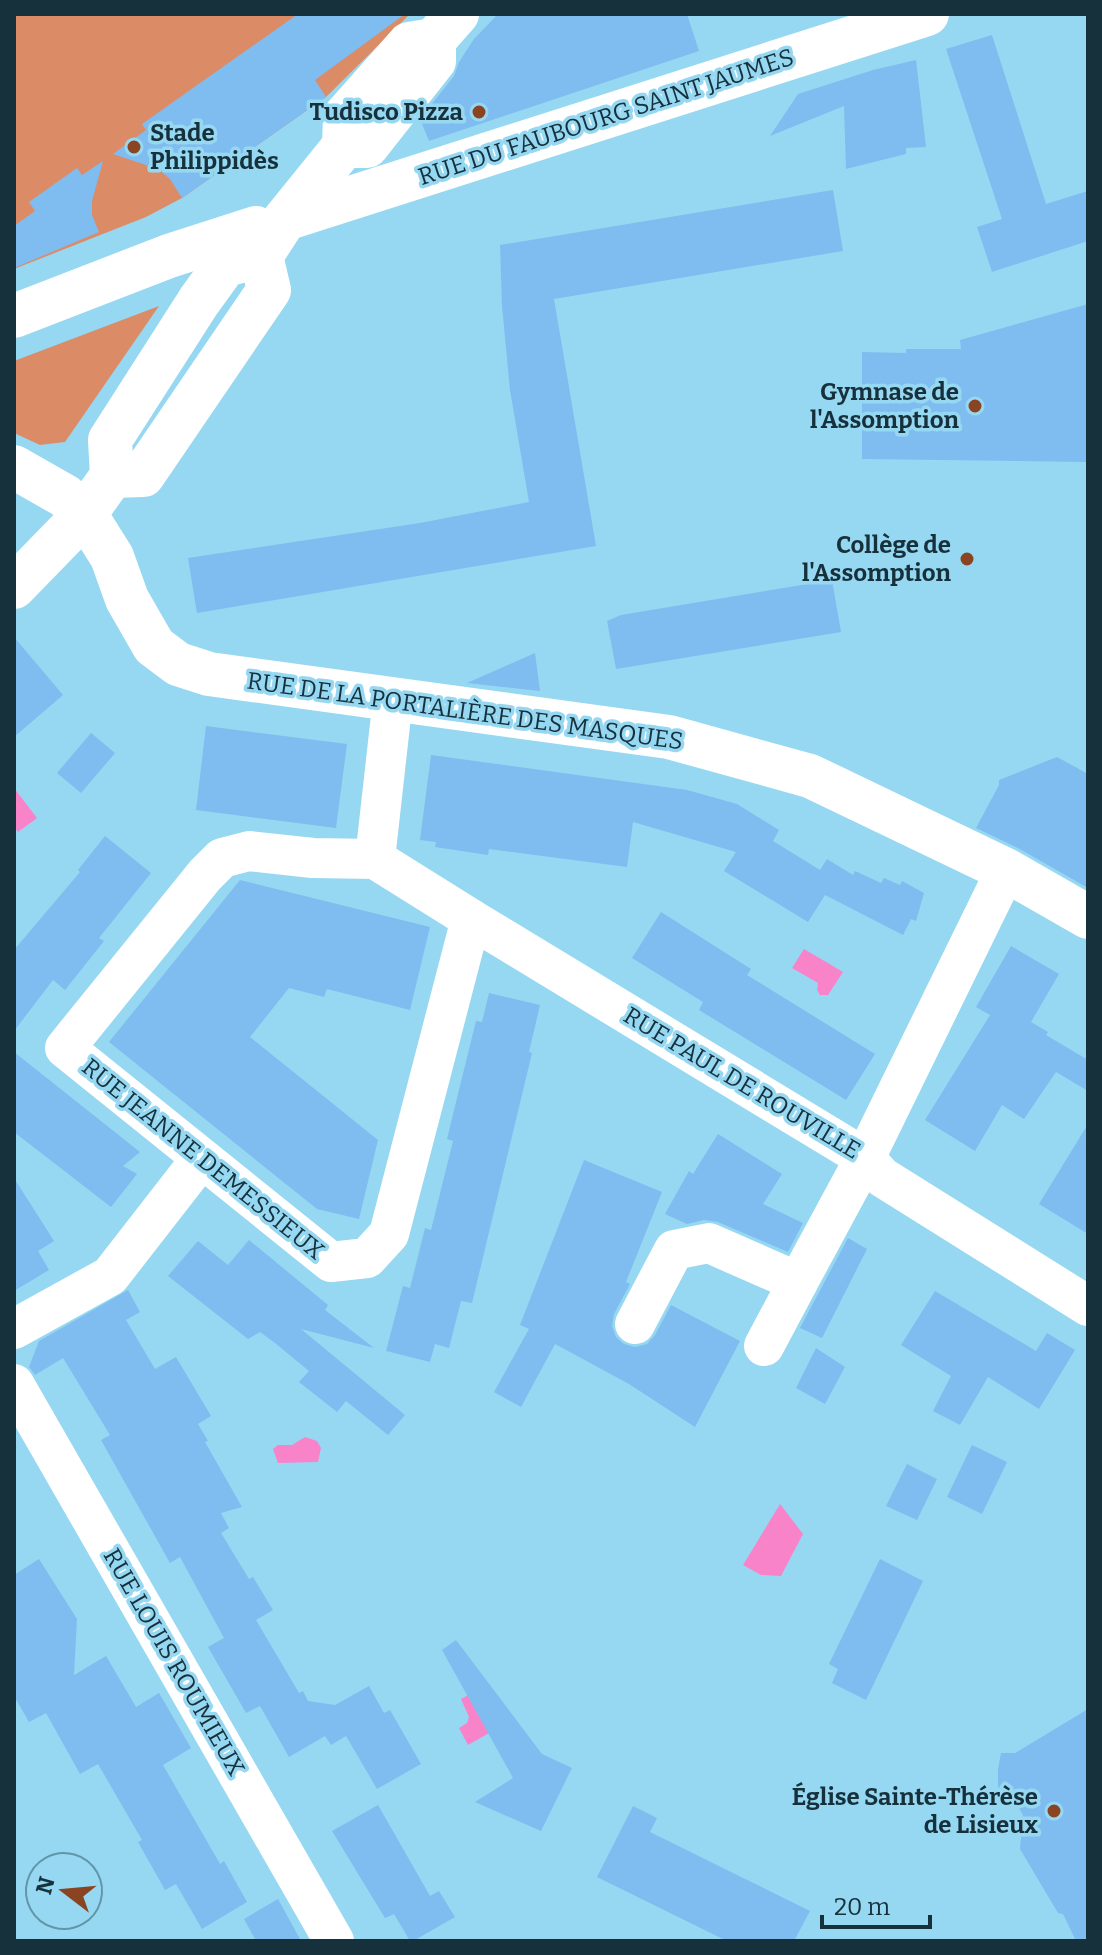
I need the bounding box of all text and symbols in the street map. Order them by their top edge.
street label: RUE DU FAUBOURG SAINT JAUMES [415,43,797,191]
place label: Tudisco Pizza [309,98,464,126]
marker: Tudisco Pizza [470,103,488,121]
place label: Stade Philippidès [150,119,279,175]
marker: Stade Philippidès [125,138,143,156]
place label: Gymnase de l'Assomption [810,378,960,434]
marker: Gymnase de l'Assomption [966,397,984,415]
place label: Collège de l'Assomption [802,531,952,587]
marker: Collège de l'Assomption [958,550,976,568]
street label: RUE DE LA PORTALIÈRE DES MASQUES [245,666,685,755]
street label: RUE PAUL DE ROUVILLE [619,1001,865,1165]
street label: RUE JEANNE DEMESSIEUX [76,1053,330,1265]
street label: RUE LOUIS ROUMIEUX [98,1543,251,1781]
place label: Église Sainte-Thérèse de Lisieux [792,1781,1038,1839]
marker: Église Sainte-Thérèse de Lisieux [1045,1802,1063,1820]
north arrow [24,1851,104,1931]
text: N [30,1874,61,1898]
scale bar [822,1879,930,1929]
text: 20 m [834,1893,890,1921]

